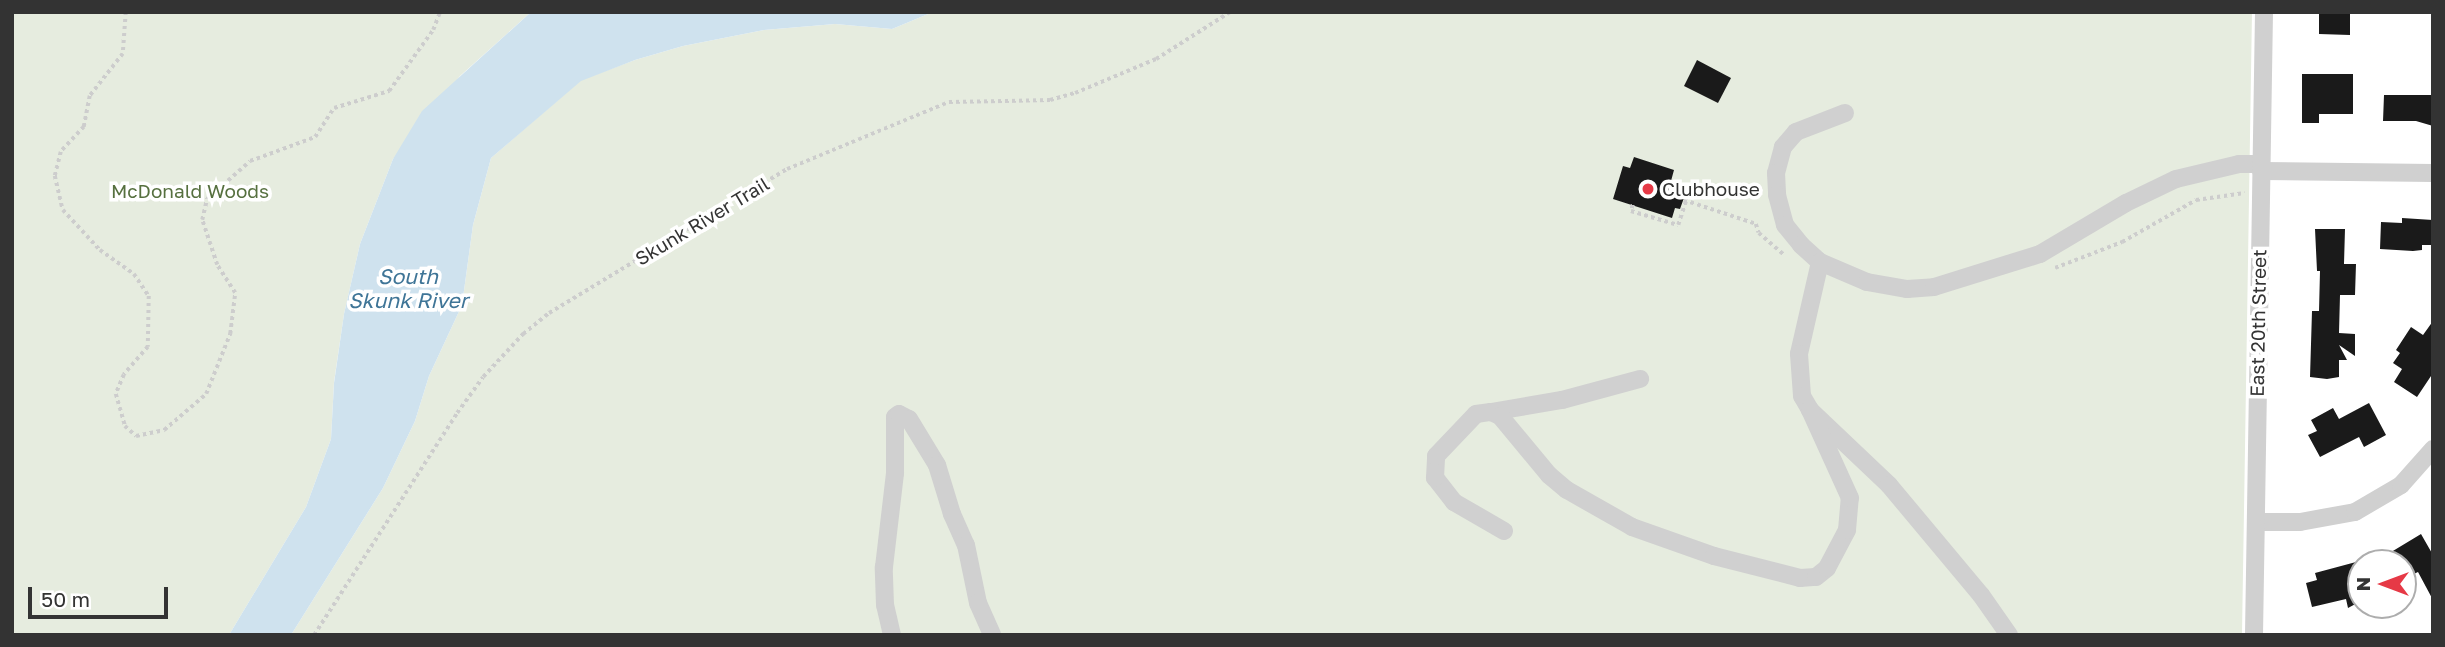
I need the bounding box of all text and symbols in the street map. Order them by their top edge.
street label: Skunk River Trail [631,172,773,270]
place label: Clubhouse [1662,178,1760,200]
park label: McDonald Woods [111,180,269,202]
marker: Clubhouse [1640,181,1656,197]
street label: East 20th Street [2245,249,2271,397]
water label: South Skunk River [348,263,468,313]
north arrow [2347,549,2417,619]
scale bar [32,574,172,618]
text: N [2351,577,2374,591]
text: 50 m [41,586,90,612]

